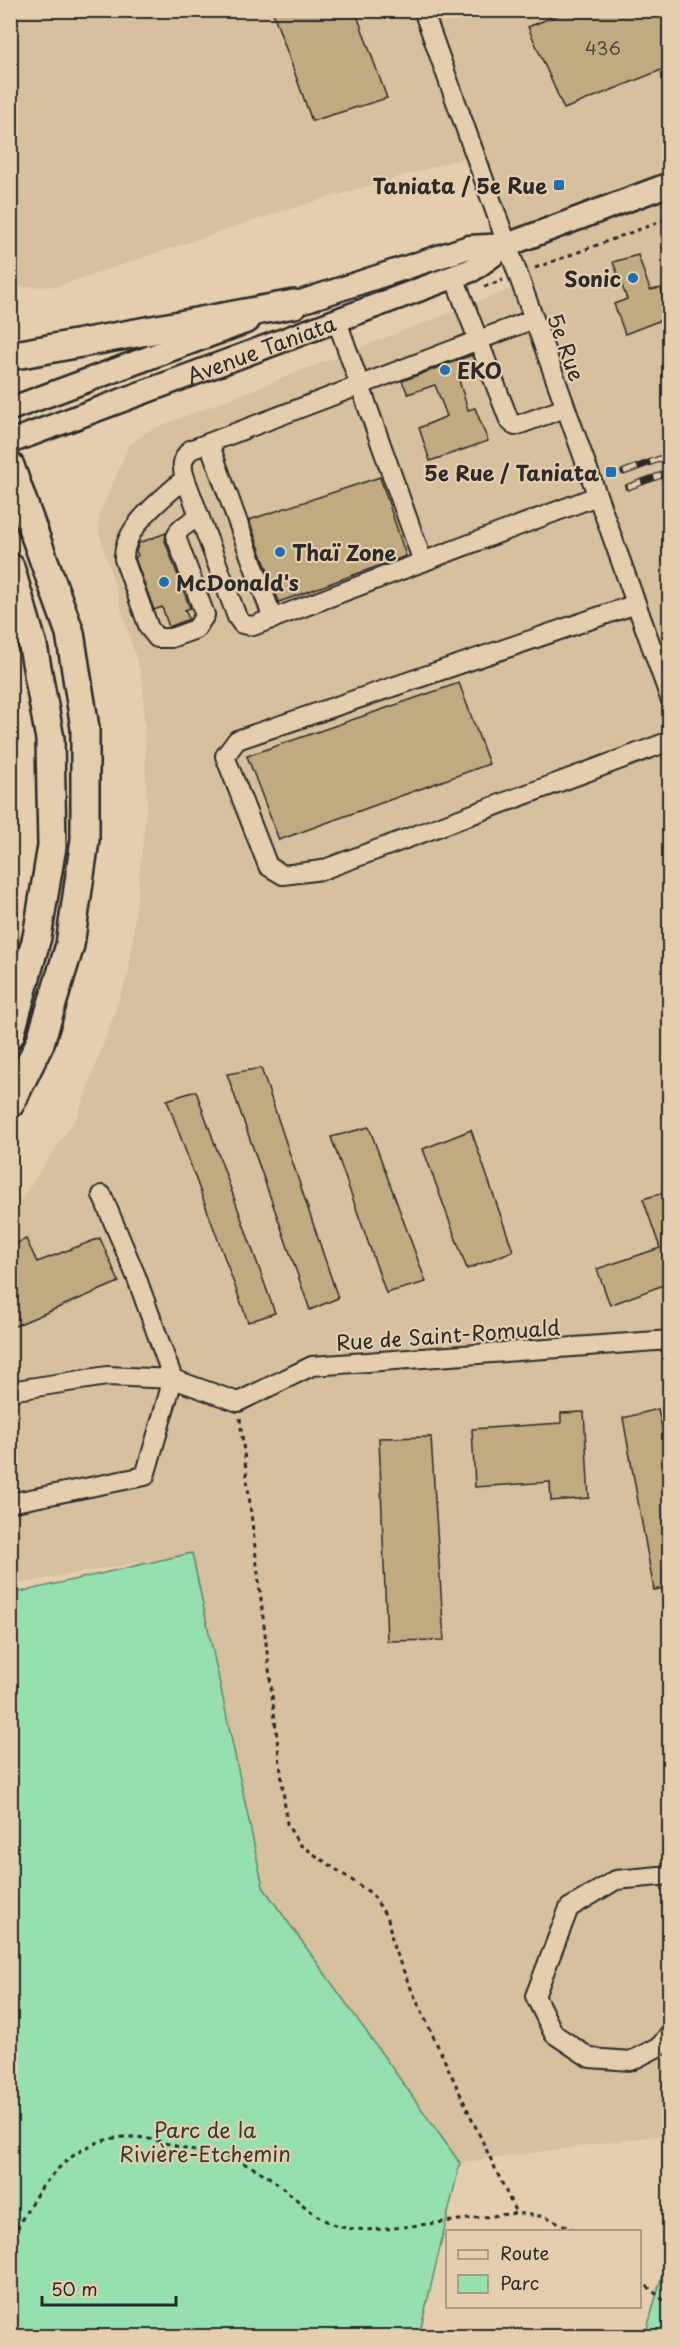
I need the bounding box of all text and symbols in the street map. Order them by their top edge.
house number: 436 [585,34,621,61]
place label: Taniata / 5e Rue [373,169,547,201]
marker: Taniata / 5e Rue [552,178,566,192]
place label: Sonic [564,262,621,294]
marker: Sonic [626,271,640,285]
street label: Avenue Taniata [182,306,341,391]
street label: 5e Rue [540,308,594,386]
place label: EKO [457,354,502,386]
marker: EKO [438,363,452,377]
place label: 5e Rue / Taniata [424,456,599,488]
marker: 5e Rue / Taniata [604,465,618,479]
place label: Thaï Zone [292,536,396,568]
marker: Thaï Zone [273,545,287,559]
place label: McDonald's [176,566,299,598]
marker: McDonald's [157,575,171,589]
street label: Rue de Saint-Romuald [335,1310,561,1358]
park label: Parc de la Rivière-Etchemin [119,2113,291,2169]
legend [446,2230,641,2308]
text: Route [500,2239,550,2266]
scale bar [42,2269,176,2307]
text: Parc [500,2269,539,2296]
text: 50 m [51,2275,98,2302]

